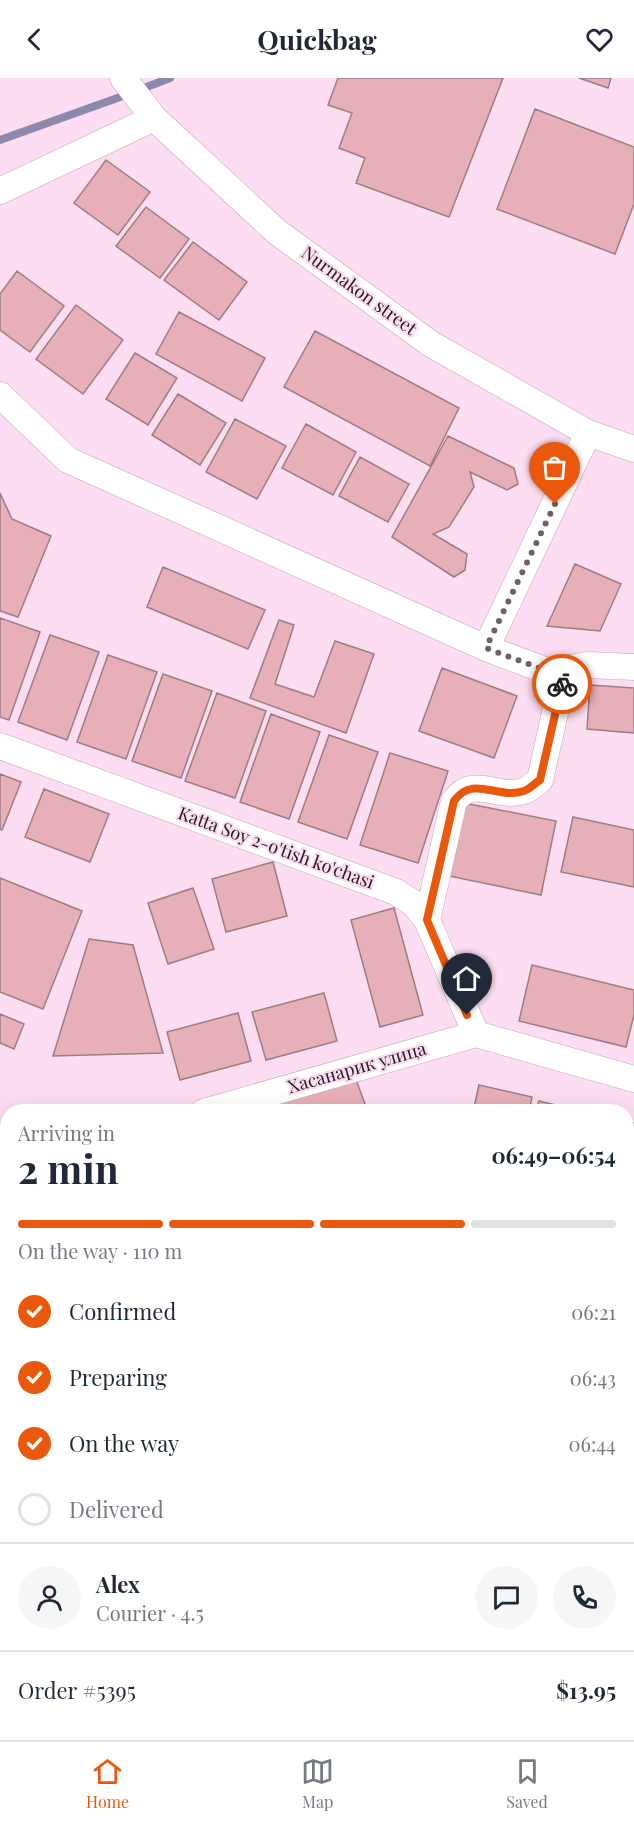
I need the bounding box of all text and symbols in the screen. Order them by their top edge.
text: Quickbag [257,21,377,57]
icon: back [18,23,51,56]
icon: heart [583,23,616,56]
street label: Nurmakon street [297,240,423,341]
pin [529,442,580,504]
icon: bag [538,451,571,484]
courier [532,654,592,714]
icon: bike [546,668,579,701]
street label: Katta Soy 2-o'tish ko'chasi [175,800,378,894]
pin [441,953,492,1015]
icon: home [450,962,483,995]
street label: Хасанарик улица [285,1036,429,1098]
text: Arriving in [18,1119,115,1146]
text: 06:49–06:54 [491,1140,616,1170]
text: 2 min [18,1142,119,1194]
text: On the way · 110 m [18,1237,182,1264]
icon: check [18,1295,51,1328]
text: Confirmed [69,1296,176,1326]
text: 06:21 [571,1298,616,1325]
icon: check [18,1361,51,1394]
text: Preparing [69,1362,167,1392]
text: 06:43 [570,1364,616,1391]
icon: check [18,1427,51,1460]
text: On the way [69,1428,179,1458]
text: 06:44 [569,1430,616,1457]
text: Delivered [69,1494,164,1524]
button: person [18,1566,81,1629]
button: chat [475,1566,538,1629]
button: phone [553,1566,616,1629]
text: Alex [96,1569,140,1599]
text: Courier · 4.5 [96,1599,204,1626]
text: Order #5395 [18,1675,136,1705]
text: $13.95 [556,1675,616,1705]
tab: Home [86,1755,129,1812]
tab: Map [301,1755,334,1812]
tab: Saved [506,1755,548,1812]

